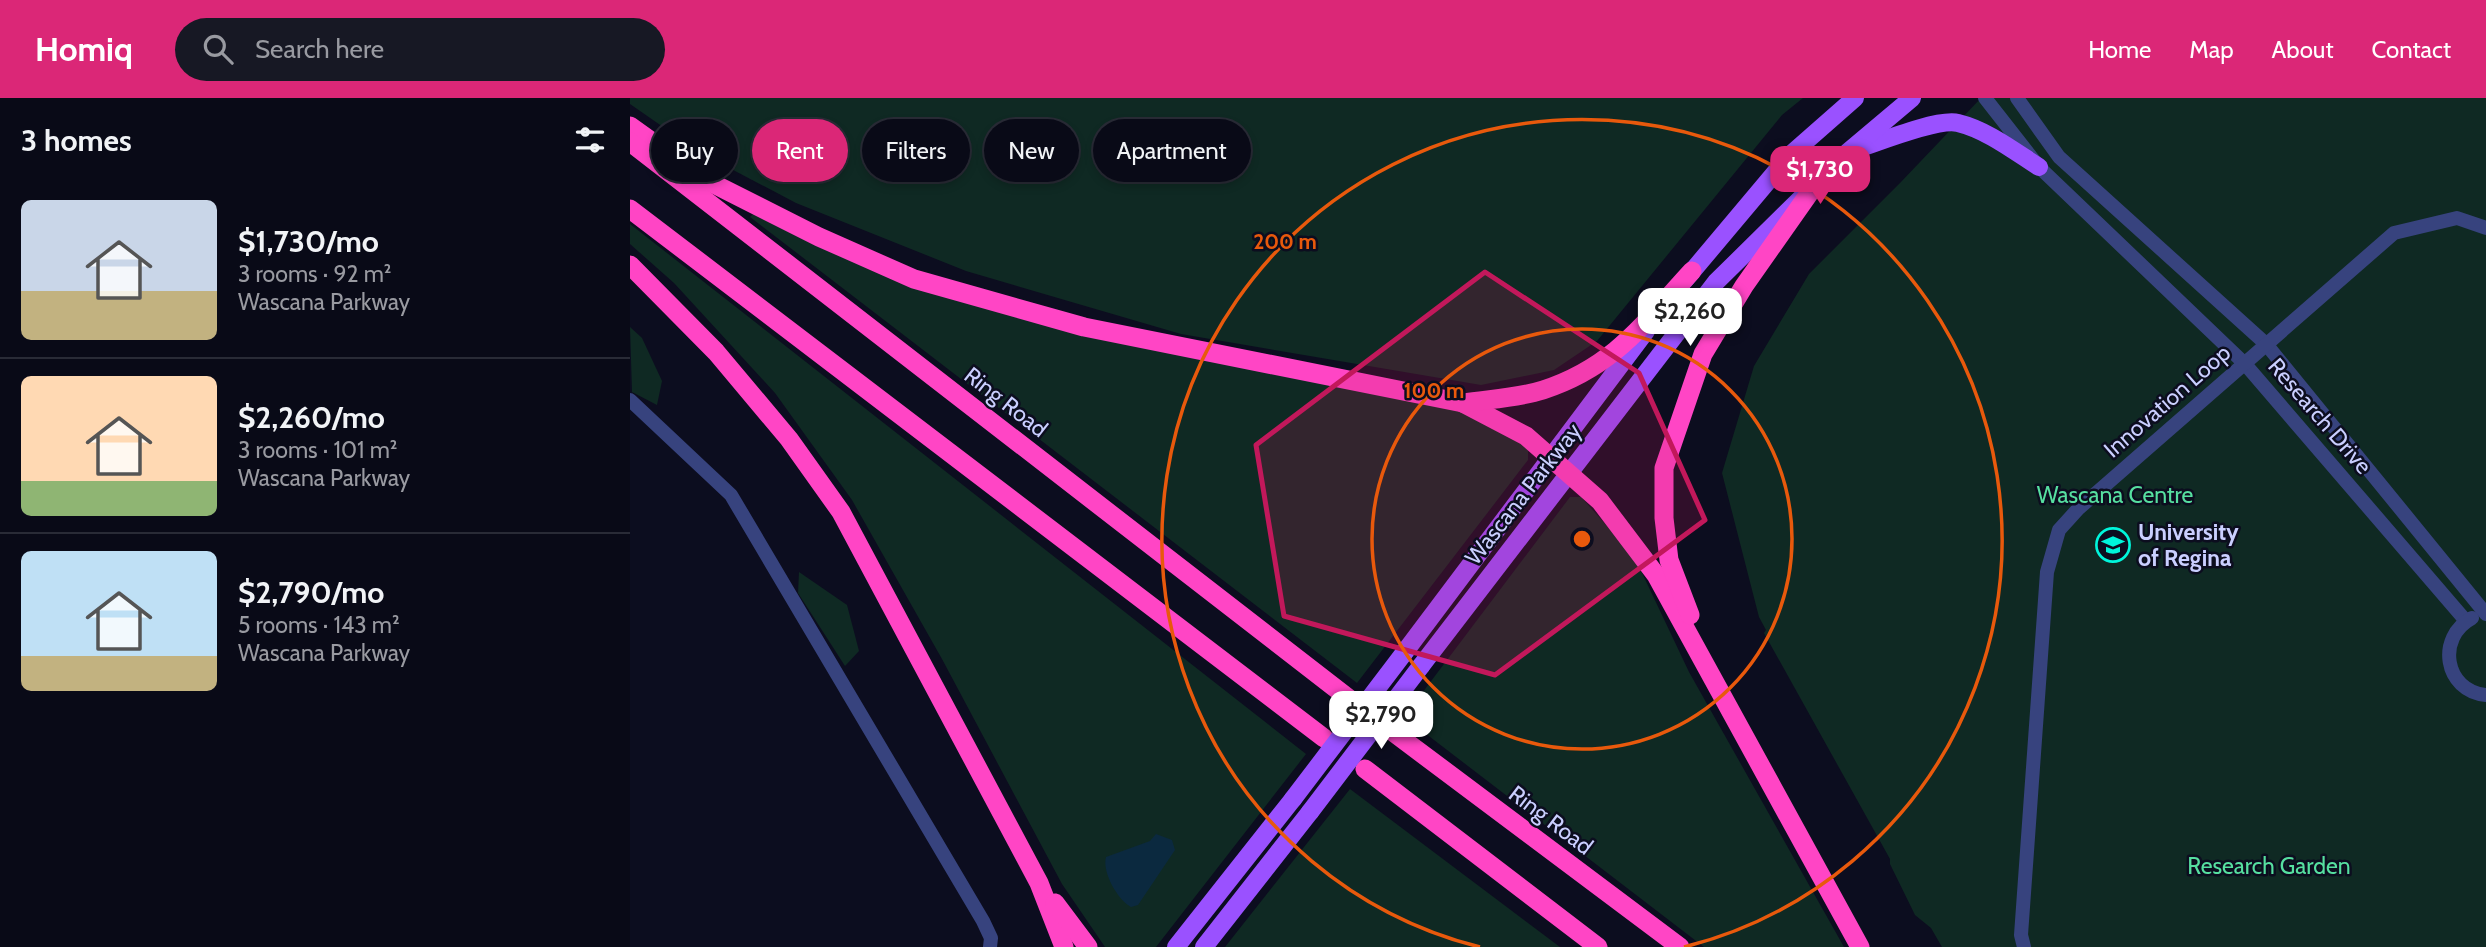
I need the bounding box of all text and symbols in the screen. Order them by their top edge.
search box [175,18,665,81]
text: Homiq [35,29,133,69]
icon: search [199,30,237,68]
text: Search here [255,33,384,65]
text: Home [2088,35,2151,64]
text: Map [2189,35,2234,64]
text: About [2272,35,2334,64]
text: Contact [2372,35,2451,64]
chip: Buy [651,119,738,182]
chip: Rent [752,119,848,182]
chip: Filters [862,119,970,182]
chip: New [984,119,1079,182]
chip: Apartment [1093,119,1251,182]
icon: filters [571,121,609,159]
text: 3 homes [21,122,132,159]
pin: $1,730 [1763,146,1877,206]
text: $1,730 [1786,155,1854,183]
text: $1,730/mo [238,223,379,260]
icon: home [77,228,161,312]
text: 200 m [1253,229,1317,254]
text: 3 rooms · 92 m² [238,260,392,288]
text: Wascana Parkway [238,288,410,316]
pin: $2,260 [1633,288,1747,348]
text: $2,260 [1654,297,1726,325]
street label: Innovation Loop [2098,338,2236,464]
street label: Research Drive [2262,352,2378,480]
street label: Ring Road [959,361,1053,443]
text: 100 m [1404,378,1464,403]
text: $2,260/mo [238,399,385,436]
icon: home [77,404,161,488]
street label: Wascana Parkway [1459,417,1587,570]
text: 3 rooms · 101 m² [238,436,397,464]
text: Wascana Parkway [238,464,410,492]
park label: Wascana Centre [2037,481,2194,509]
place label: University of Regina [2138,518,2239,572]
school or university icon: University of Regina [2094,526,2132,564]
centre of rings [1570,527,1594,551]
text: $2,790/mo [238,574,384,611]
icon: home [77,579,161,663]
text: 5 rooms · 143 m² [238,611,400,639]
text: Wascana Parkway [238,639,410,667]
pin: $2,790 [1324,692,1438,751]
text: $2,790 [1345,700,1417,728]
street label: Ring Road [1503,779,1599,861]
park label: Research Garden [2187,852,2351,880]

